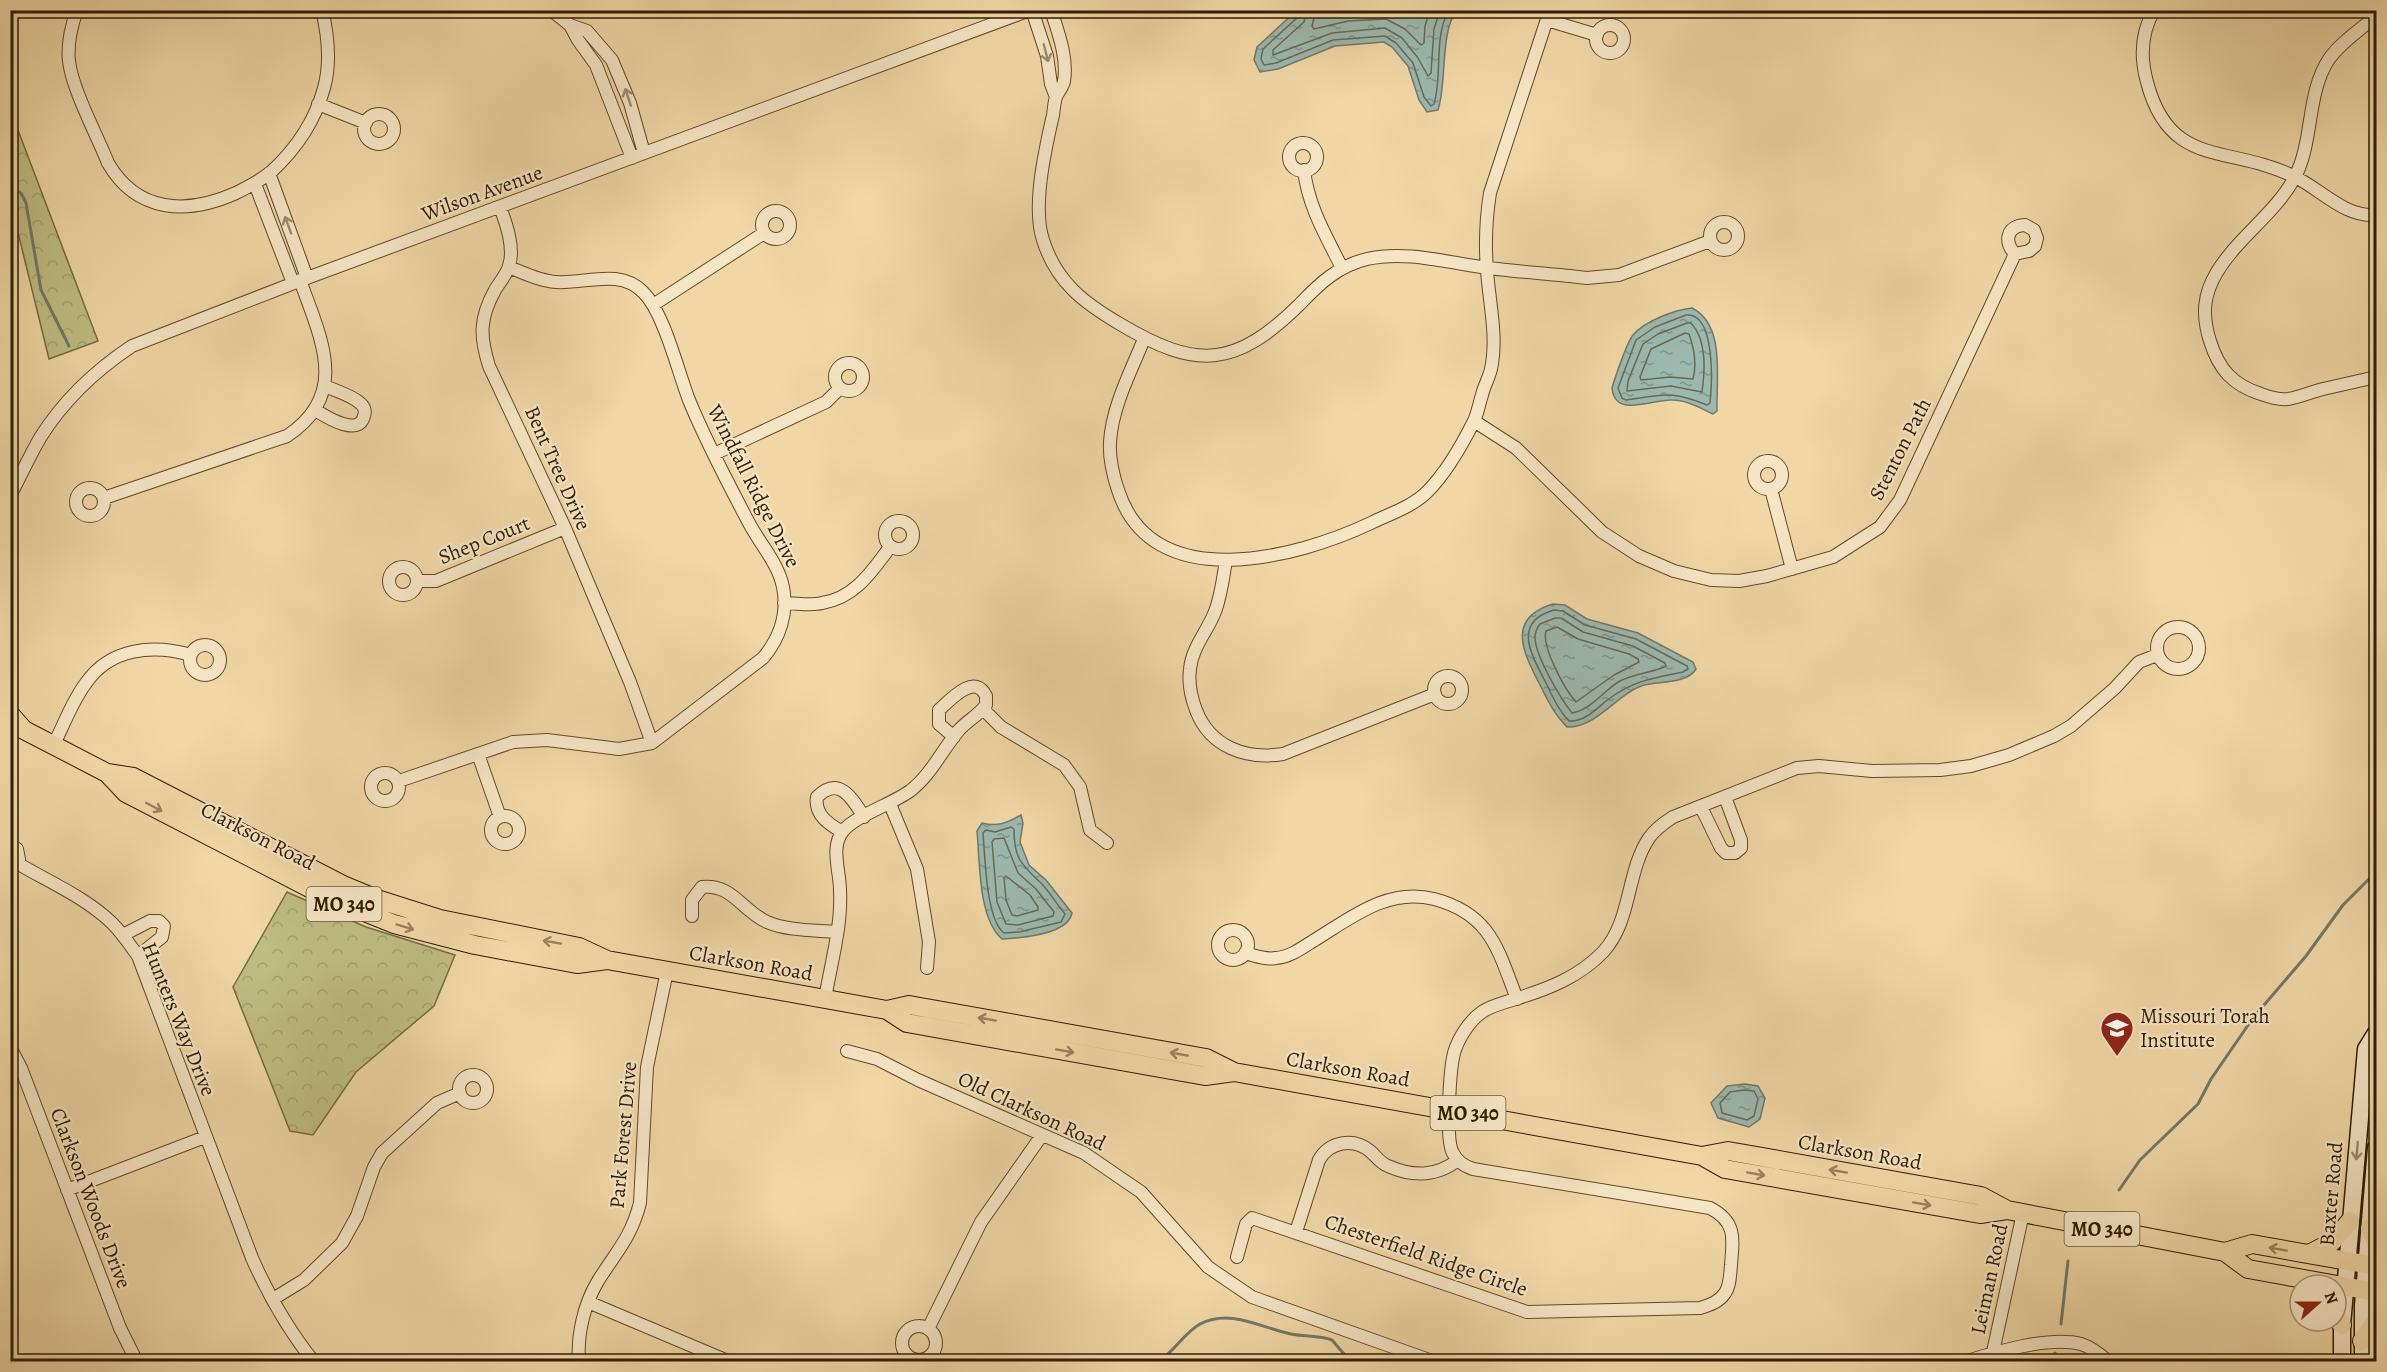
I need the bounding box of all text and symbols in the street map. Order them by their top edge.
one-way arrow [1041,43,1052,62]
one-way arrow [621,88,632,107]
street label: Wilson Avenue [417,158,546,228]
one-way arrow [282,217,293,235]
street label: Stenton Path [1862,393,1938,505]
street label: Windfall Ridge Drive [700,399,807,572]
street label: Bent Tree Drive [518,401,598,535]
street label: Shep Court [434,509,534,571]
street label: Clarkson Road [196,795,321,877]
one-way arrow [145,801,162,813]
road number: MO 340 [306,887,382,921]
one-way arrow [395,922,414,933]
one-way arrow [543,936,563,947]
street label: Hunters Way Drive [135,938,223,1100]
street label: Clarkson Road [687,938,816,988]
place label: Missouri Torah Institute [2140,1002,2270,1054]
school or university icon: Missouri Torah Institute [2099,1010,2135,1057]
one-way arrow [978,1013,998,1024]
street label: Clarkson Road [1284,1044,1413,1094]
one-way arrow [1055,1046,1075,1057]
one-way arrow [1170,1048,1190,1059]
street label: Park Forest Drive [603,1060,643,1210]
street label: Old Clarkson Road [954,1065,1111,1158]
road number: MO 340 [1430,1096,1506,1130]
street label: Clarkson Woods Drive [44,1104,138,1292]
street label: Clarkson Road [1796,1127,1925,1177]
street label: Baxter Road [2312,1140,2350,1247]
one-way arrow [2351,1141,2362,1161]
one-way arrow [1829,1165,1848,1176]
one-way arrow [1746,1169,1766,1180]
one-way arrow [1912,1198,1932,1209]
street label: Chesterfield Ridge Circle [1321,1207,1531,1303]
road number: MO 340 [2064,1212,2140,1246]
street label: Leiman Road [1964,1220,2015,1337]
one-way arrow [2268,1243,2288,1254]
north arrow [2288,1273,2348,1333]
text: N [2319,1289,2344,1308]

